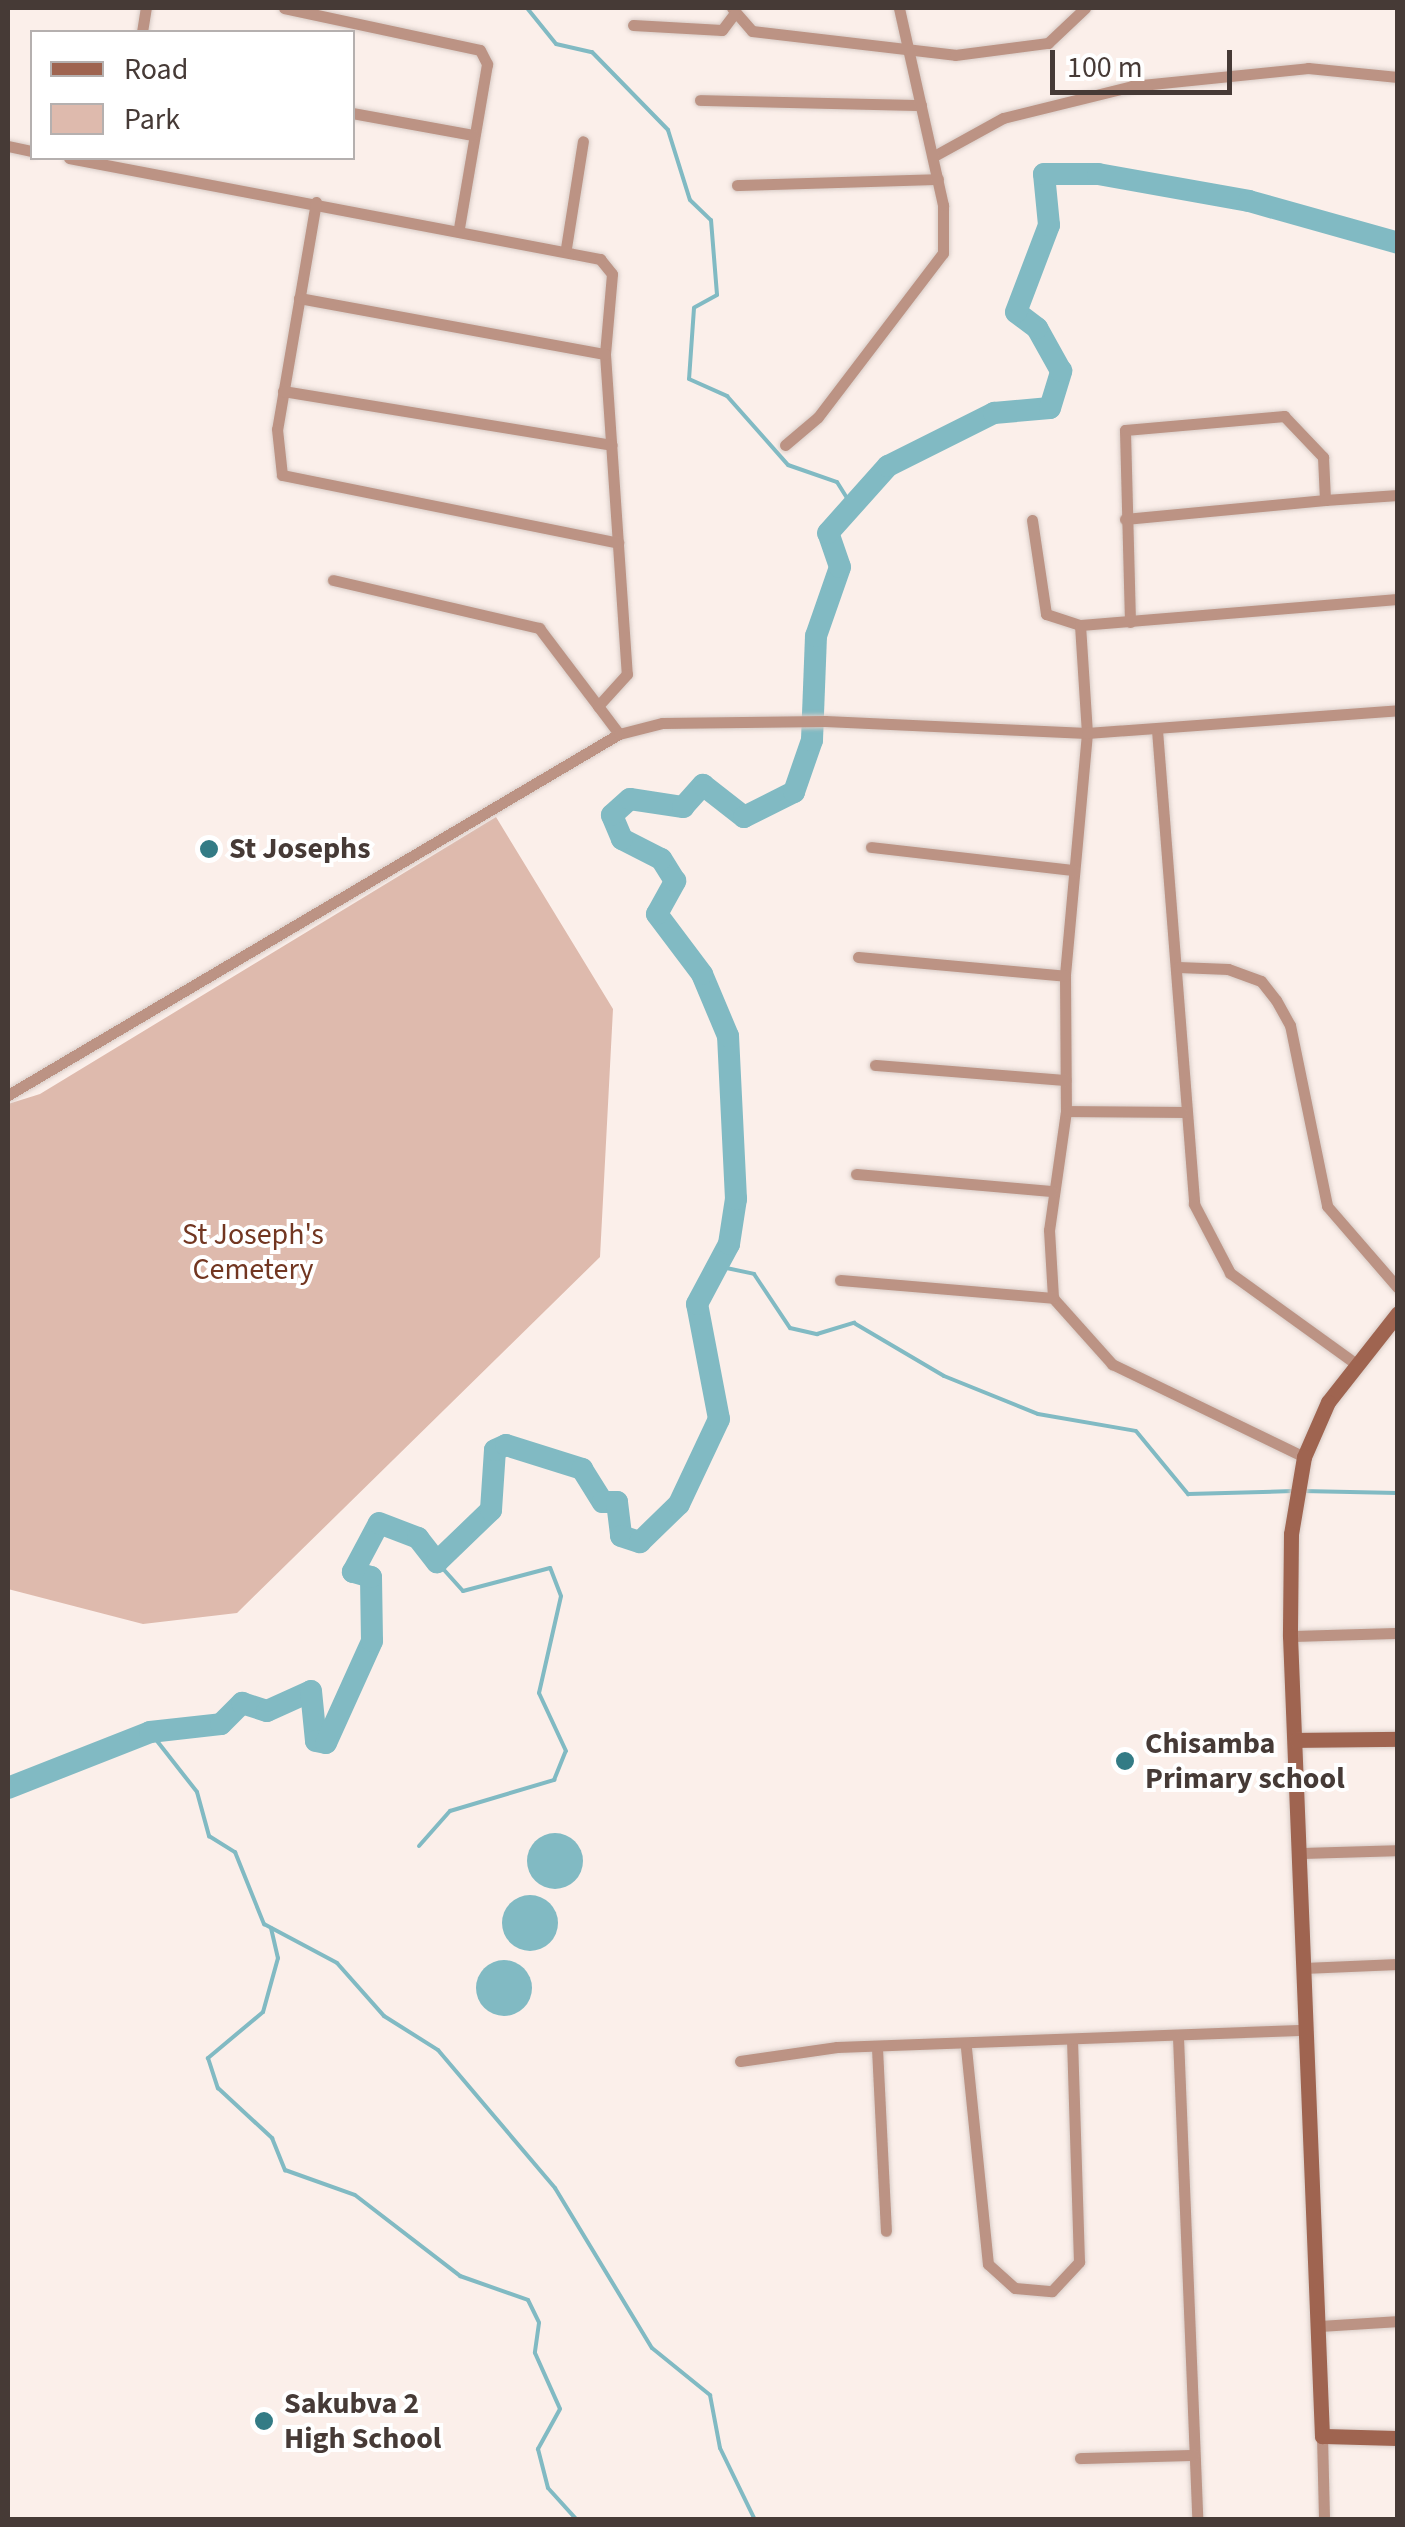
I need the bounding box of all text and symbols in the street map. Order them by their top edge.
legend [30,30,355,160]
scale bar [1055,30,1238,92]
text: 100 m [1067,46,1143,89]
text: Road [124,48,188,91]
text: Park [124,98,180,141]
place label: St Josephs [229,831,371,867]
marker: St Josephs [198,838,220,860]
park label: St Joseph's Cemetery [182,1217,324,1288]
place label: Chisamba Primary school [1145,1726,1345,1796]
marker: Chisamba Primary school [1114,1750,1136,1772]
place label: Sakubva 2 High School [284,2386,441,2456]
marker: Sakubva 2 High School [253,2410,275,2432]

